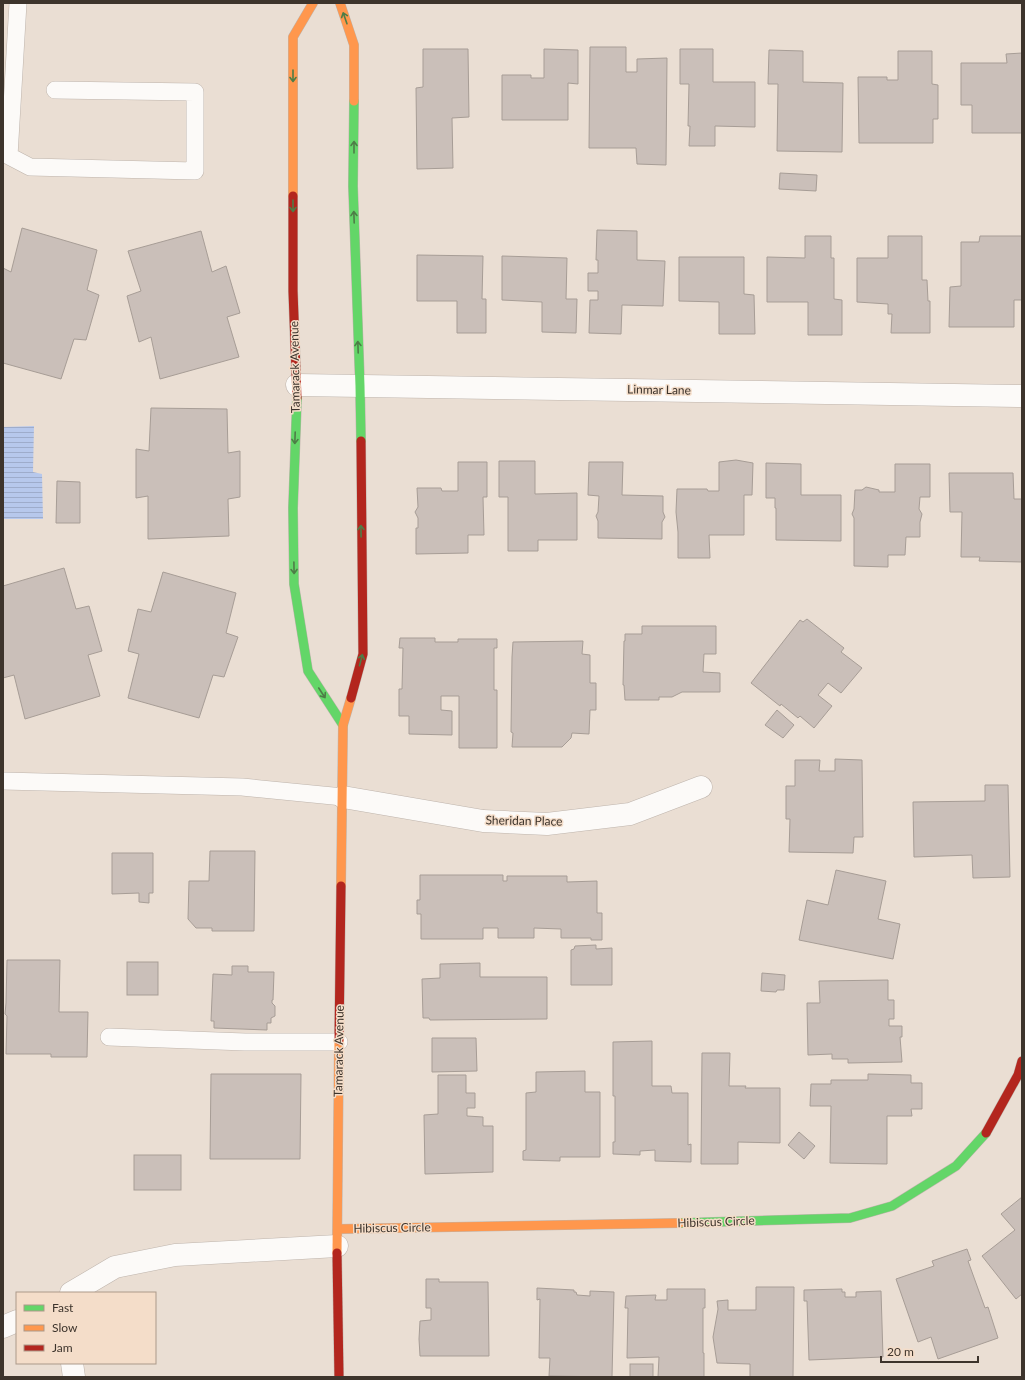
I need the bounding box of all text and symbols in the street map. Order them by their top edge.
one-way arrow [341,12,349,24]
one-way arrow [289,69,297,82]
one-way arrow [350,141,358,154]
one-way arrow [289,199,297,212]
one-way arrow [351,211,358,224]
street label: Tamarack Avenue [286,321,303,413]
one-way arrow [355,341,362,354]
street label: Linmar Lane [627,381,691,398]
one-way arrow [291,431,299,444]
one-way arrow [357,525,365,538]
one-way arrow [290,561,298,574]
one-way arrow [358,654,365,667]
one-way arrow [318,687,326,698]
street label: Sheridan Place [485,812,563,829]
street label: Tamarack Avenue [330,1005,347,1097]
street label: Hibiscus Circle [677,1213,755,1230]
street label: Hibiscus Circle [353,1219,431,1236]
legend [16,1292,156,1364]
text: Fast [52,1300,74,1315]
text: Slow [52,1320,78,1335]
scale bar [881,1338,978,1364]
text: Jam [52,1340,73,1355]
text: 20 m [887,1344,914,1359]

